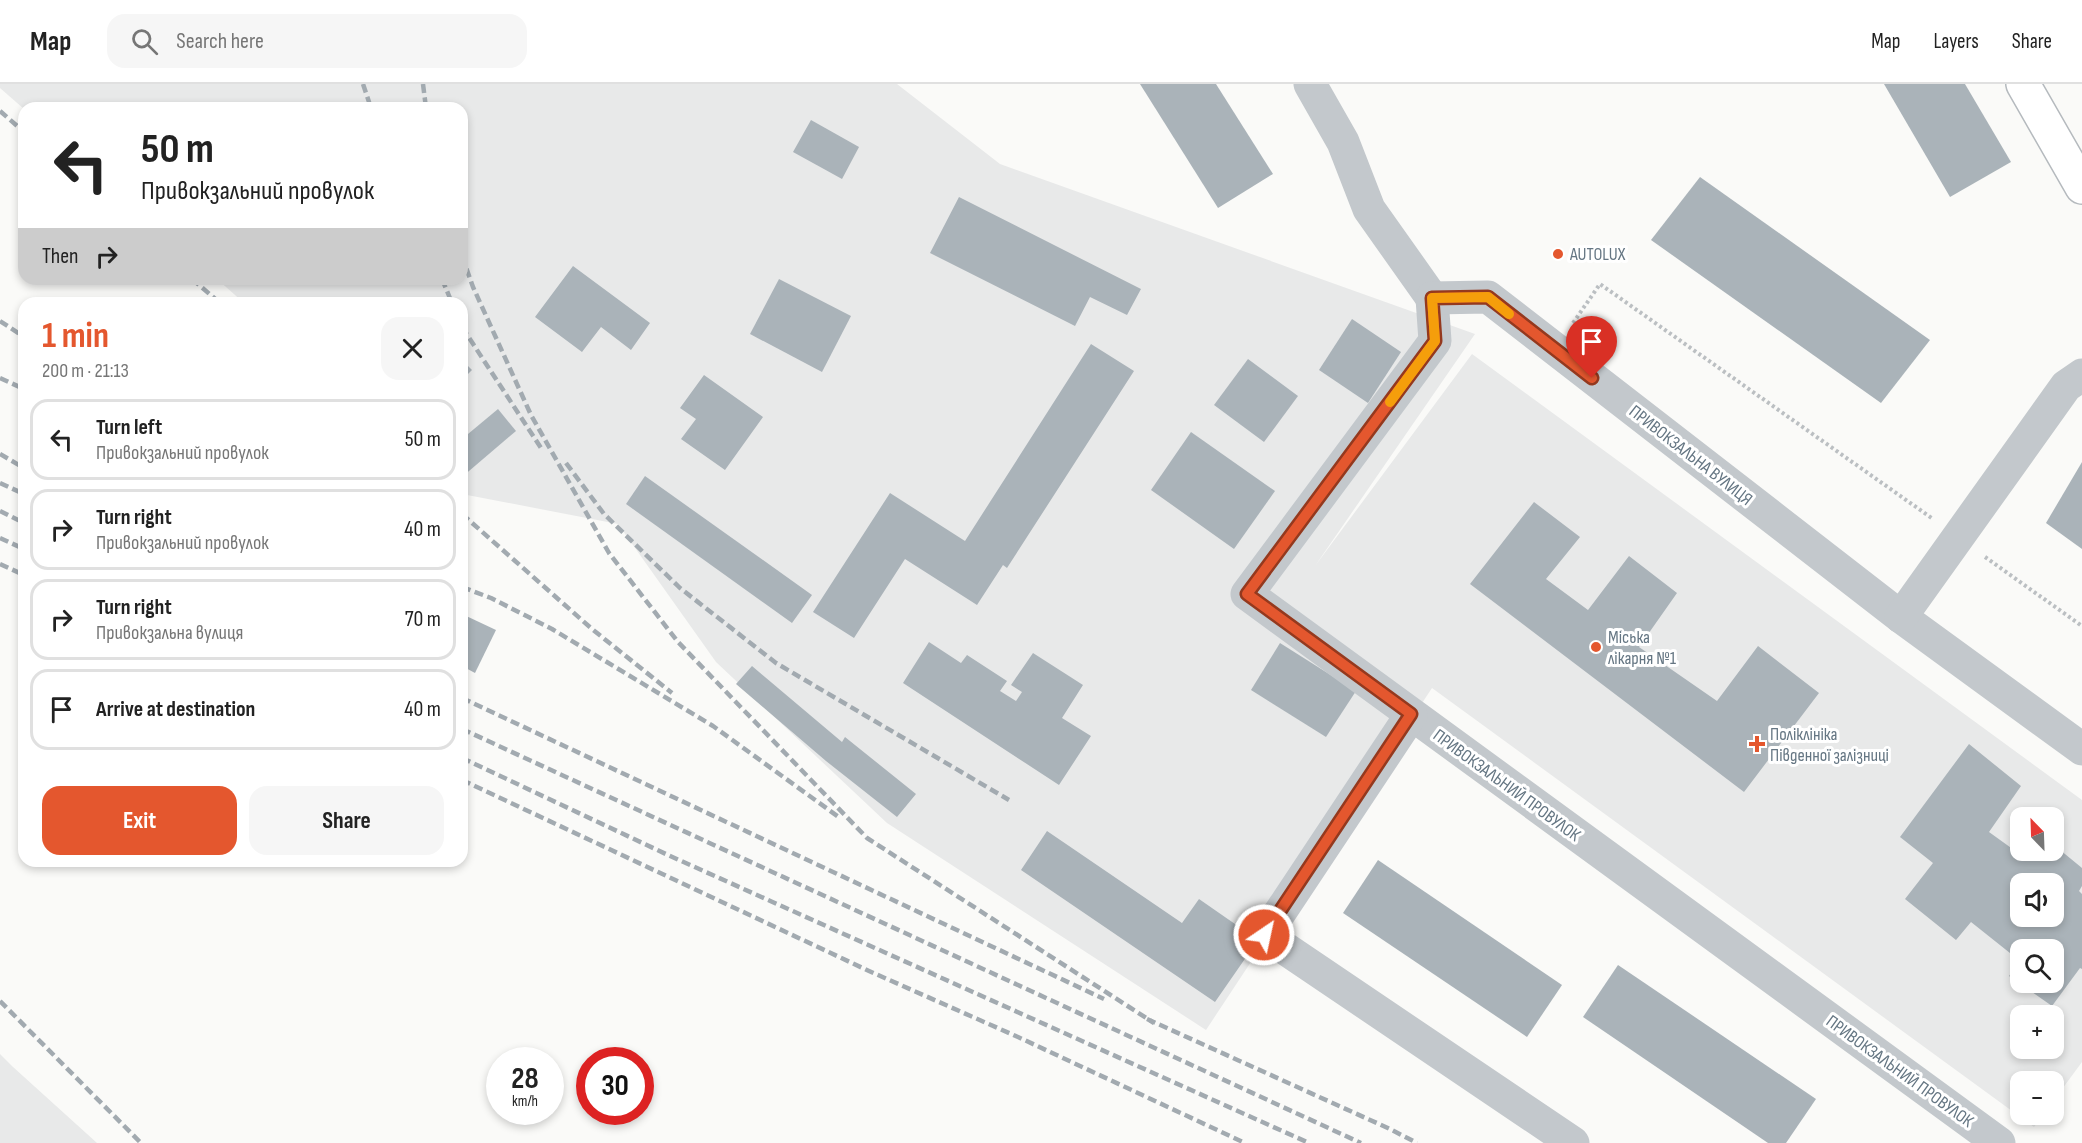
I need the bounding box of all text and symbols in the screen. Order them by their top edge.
search box [107,14,527,68]
text: Map [30,25,71,58]
icon: search [128,25,161,58]
text: Search here [176,28,264,55]
text: Map [1871,29,1900,54]
text: Layers [1933,29,1979,54]
text: Share [2012,29,2052,54]
text: 50 m [141,124,214,175]
icon: left [42,126,120,204]
text: Привокзальний провулок [141,175,374,207]
icon: right [90,240,123,273]
text: Then [42,243,78,270]
place label: AUTOLUX [1569,244,1626,265]
marker: AUTOLUX [1551,247,1565,261]
text: 1 min [42,315,109,358]
pin [1566,316,1617,378]
button: close [381,317,444,380]
icon: arrive [1575,325,1608,358]
text: 200 m · 21:13 [42,359,129,383]
street label: ПРИВОКЗАЛЬНА ВУЛИЦЯ [1625,401,1756,510]
text: Turn left [96,414,162,441]
icon: left [45,423,78,456]
text: 50 m [405,426,441,453]
text: Привокзальний провулок [96,441,269,465]
text: Turn right [96,504,172,531]
icon: right [45,513,78,546]
text: 40 m [404,516,441,543]
text: Привокзальний провулок [96,531,269,555]
text: Turn right [96,594,172,621]
icon: right [45,603,78,636]
text: 70 m [405,606,441,633]
text: Привокзальна вулиця [96,621,243,645]
place label: Міська лікарня №1 [1608,627,1677,669]
marker: Міська лікарня №1 [1589,640,1603,654]
icon: arrive [45,693,78,726]
text: Arrive at destination [96,696,255,723]
text: 40 m [404,696,441,723]
place label: Поліклініка Південної залізниці [1770,724,1889,766]
street label: ПРИВОКЗАЛЬНИЙ ПРОВУЛОК [1429,725,1585,846]
marker: Поліклініка Південної залізниці [1748,735,1766,753]
button: Exit [42,786,237,855]
button: Share [249,786,444,855]
north arrow [2010,807,2064,861]
map controls [2010,807,2064,1125]
button: sound [2010,873,2064,927]
position arrow [1232,903,1296,967]
button: search [2010,939,2064,993]
button: + [2010,1005,2064,1059]
street label: ПРИВОКЗАЛЬНИЙ ПРОВУЛОК [1822,1011,1978,1132]
speed limit sign: 30 [576,1047,654,1125]
text: 28 [511,1061,539,1097]
button: − [2010,1071,2064,1125]
text: km/h [512,1092,538,1111]

